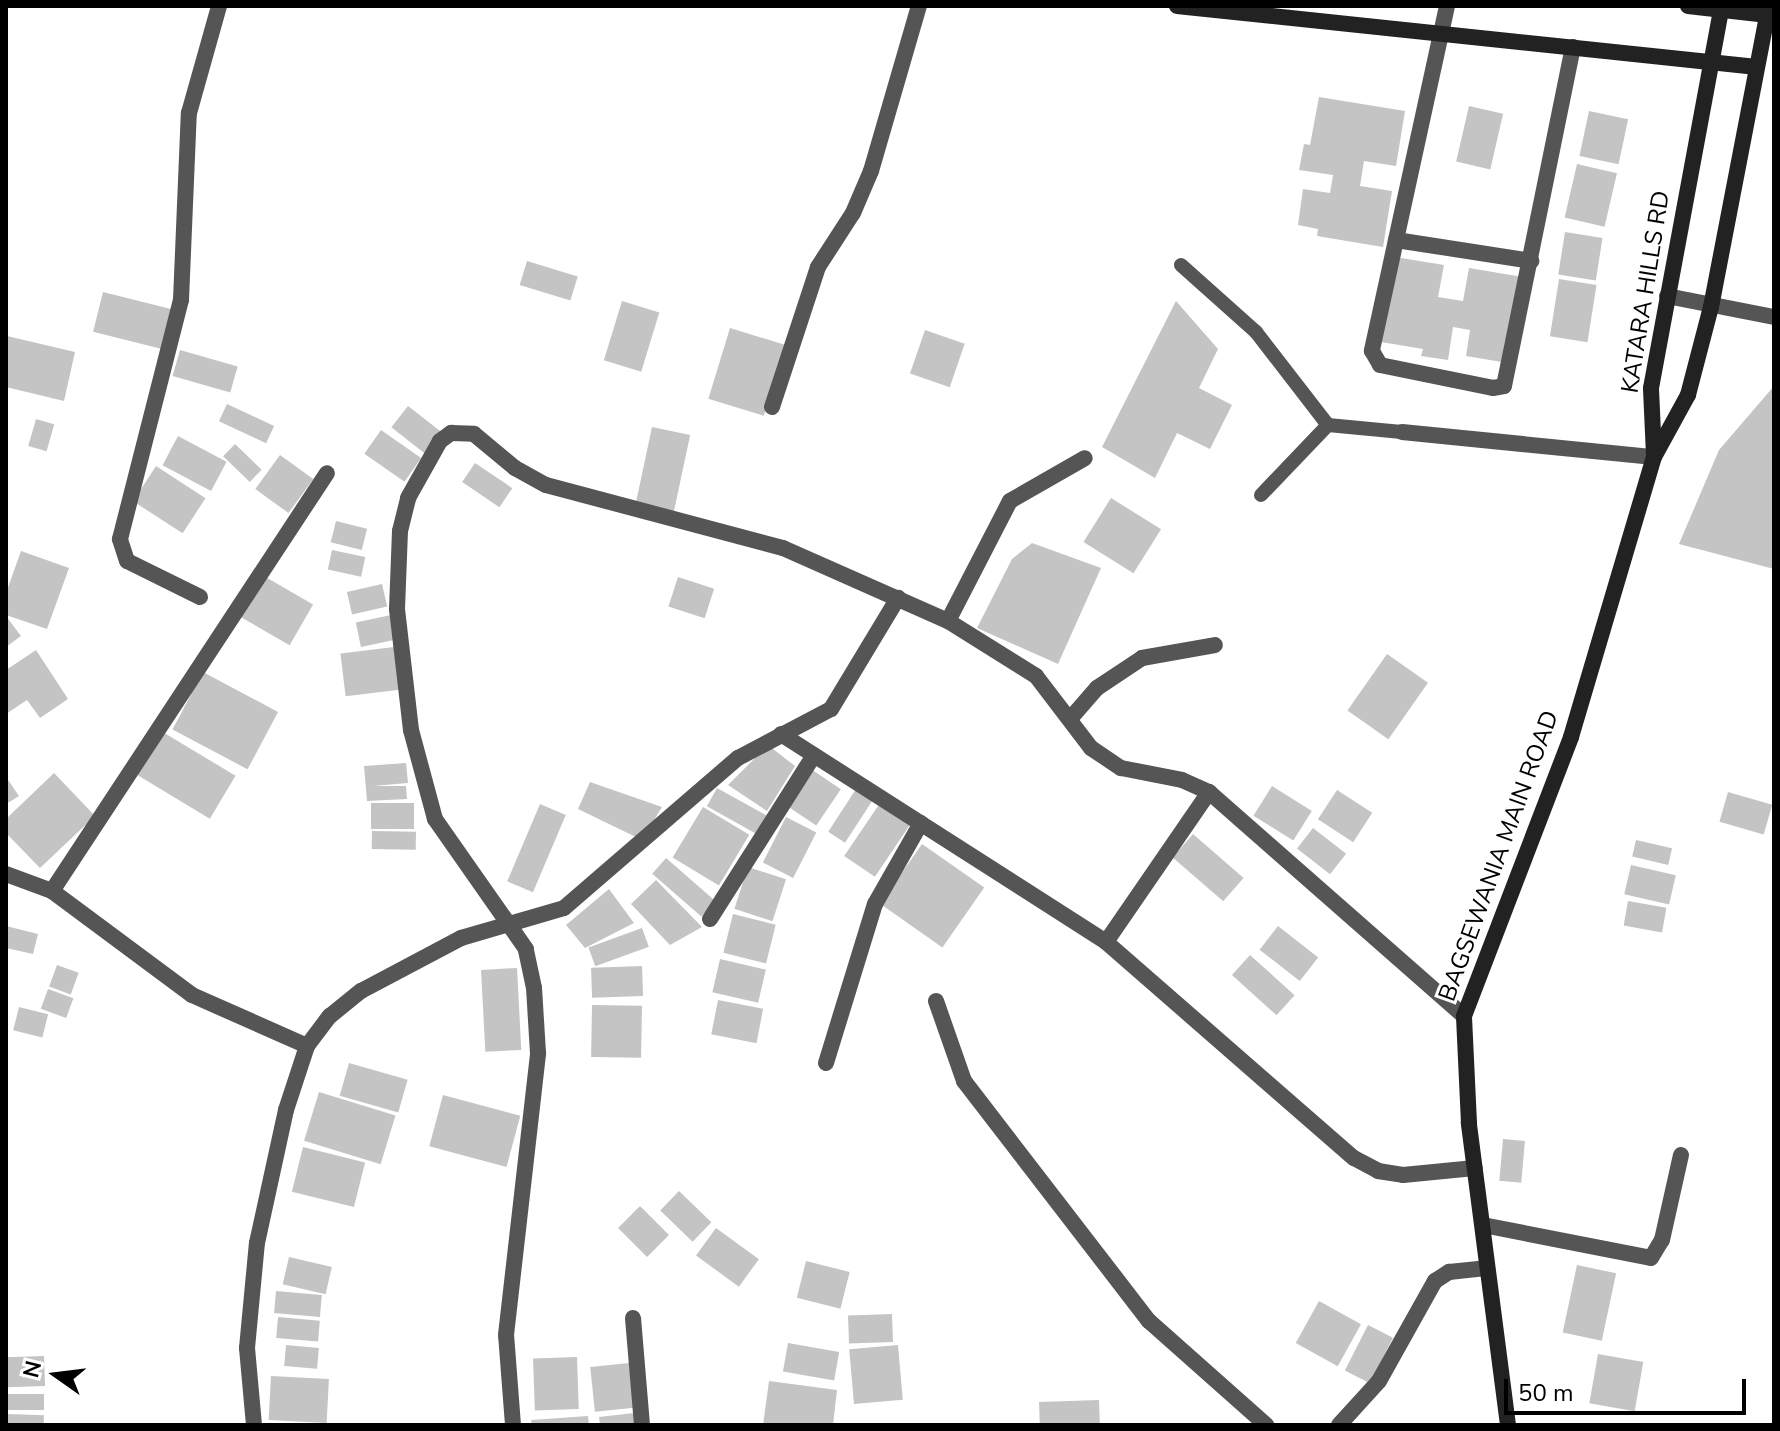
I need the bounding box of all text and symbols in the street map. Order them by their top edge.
street label: KATARA HILLS RD [1616,189,1676,395]
street label: BAGSEWANIA MAIN ROAD [1433,707,1565,1005]
north arrow [16,1335,96,1415]
text: N [16,1358,49,1381]
scale bar [1508,1363,1750,1413]
text: 50 m [1518,1377,1574,1409]

